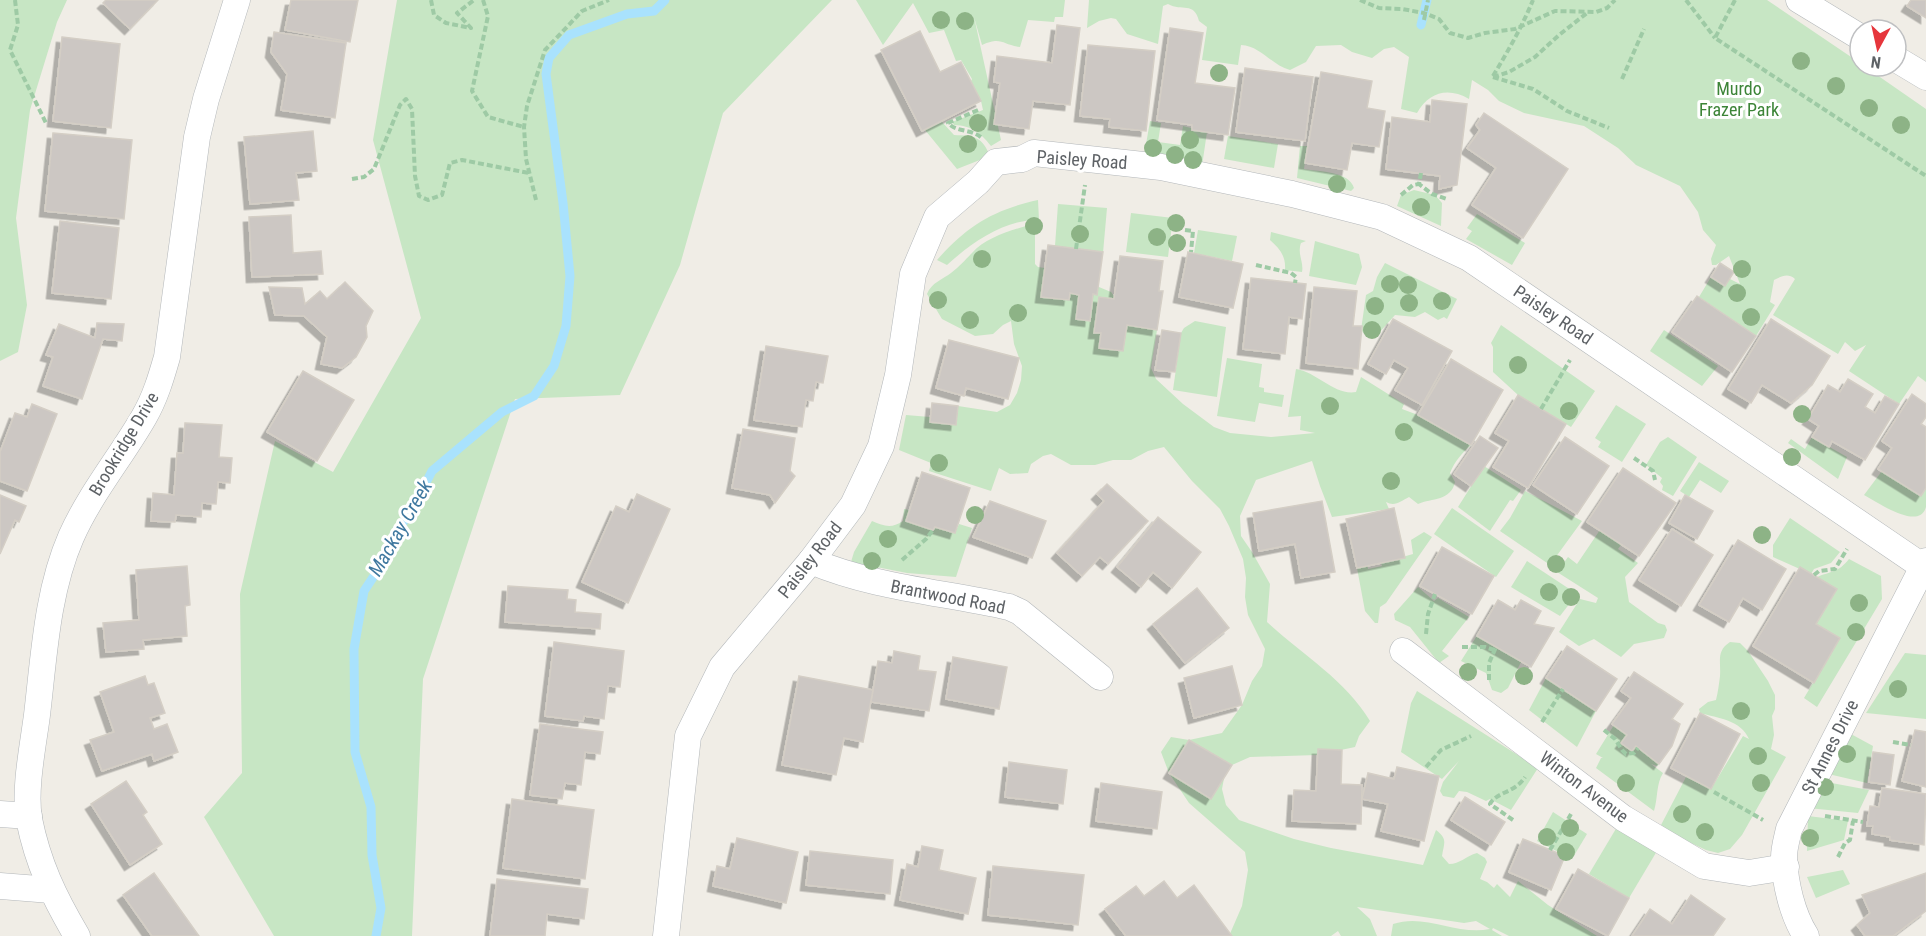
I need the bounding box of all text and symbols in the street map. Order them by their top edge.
north arrow [1848,18,1908,78]
text: N [1870,52,1882,72]
park label: Murdo Frazer Park [1699,78,1779,120]
street label: Paisley Road [1036,146,1128,173]
street label: Paisley Road [1510,280,1597,349]
street label: Brookridge Drive [84,388,163,499]
water label: Mackay Creek [363,475,438,580]
street label: Paisley Road [773,517,846,602]
street label: Brantwood Road [889,575,1007,618]
street label: St Annes Drive [1797,696,1862,798]
street label: Winton Avenue [1536,746,1633,827]

